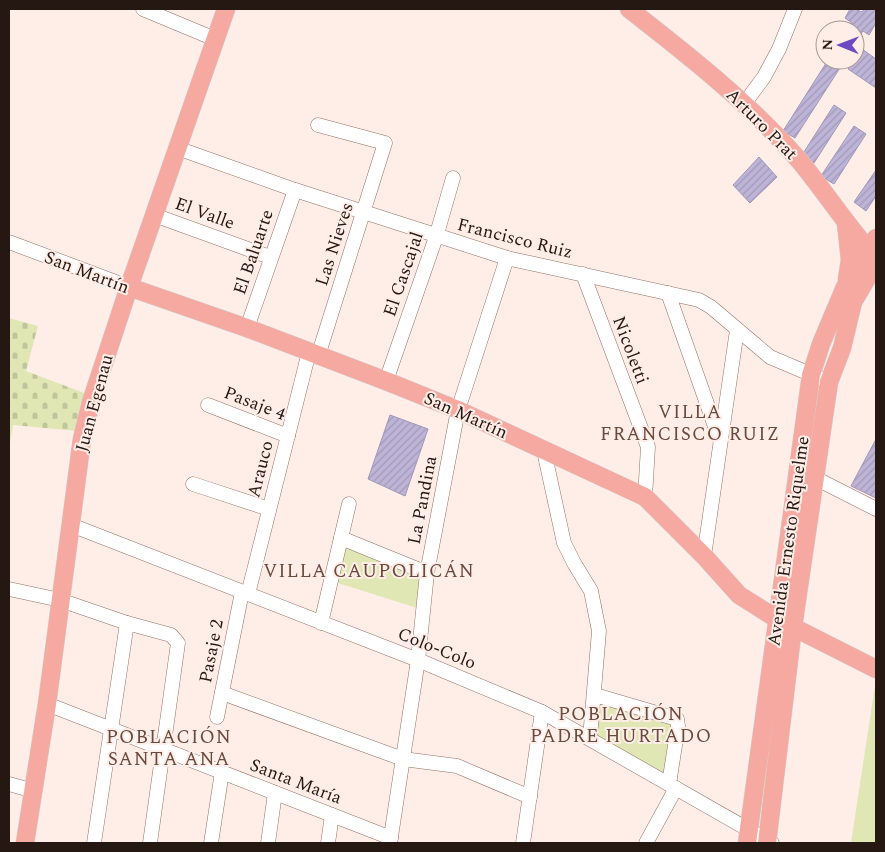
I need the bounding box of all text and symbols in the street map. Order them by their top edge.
north arrow [815,20,865,70]
text: N [817,39,838,51]
street label: Arturo Prat [719,82,804,167]
street label: El Valle [171,190,239,237]
street label: Las Nieves [308,199,361,289]
street label: El Baluarte [226,206,281,298]
street label: Francisco Ruiz [454,211,576,266]
street label: El Cascajal [376,228,431,320]
street label: San Martín [40,244,133,301]
street label: Nicoletti [605,312,656,388]
street label: Juan Egenau [68,351,120,455]
street label: Pasaje 4 [220,379,290,428]
street label: San Martín [419,385,512,446]
district label: VILLA FRANCISCO RUIZ [600,398,780,449]
street label: Avenida Ernesto Riquelme [760,434,817,648]
street label: Arauco [240,438,281,501]
street label: La Pandina [401,453,444,547]
district label: VILLA CAUPOLICÁN [263,557,475,586]
street label: Pasaje 2 [192,617,231,685]
street label: Colo-Colo [393,620,480,676]
district label: POBLACIÓN PADRE HURTADO [530,700,712,751]
district label: POBLACIÓN SANTA ANA [106,723,232,774]
street label: Santa María [246,752,346,811]

